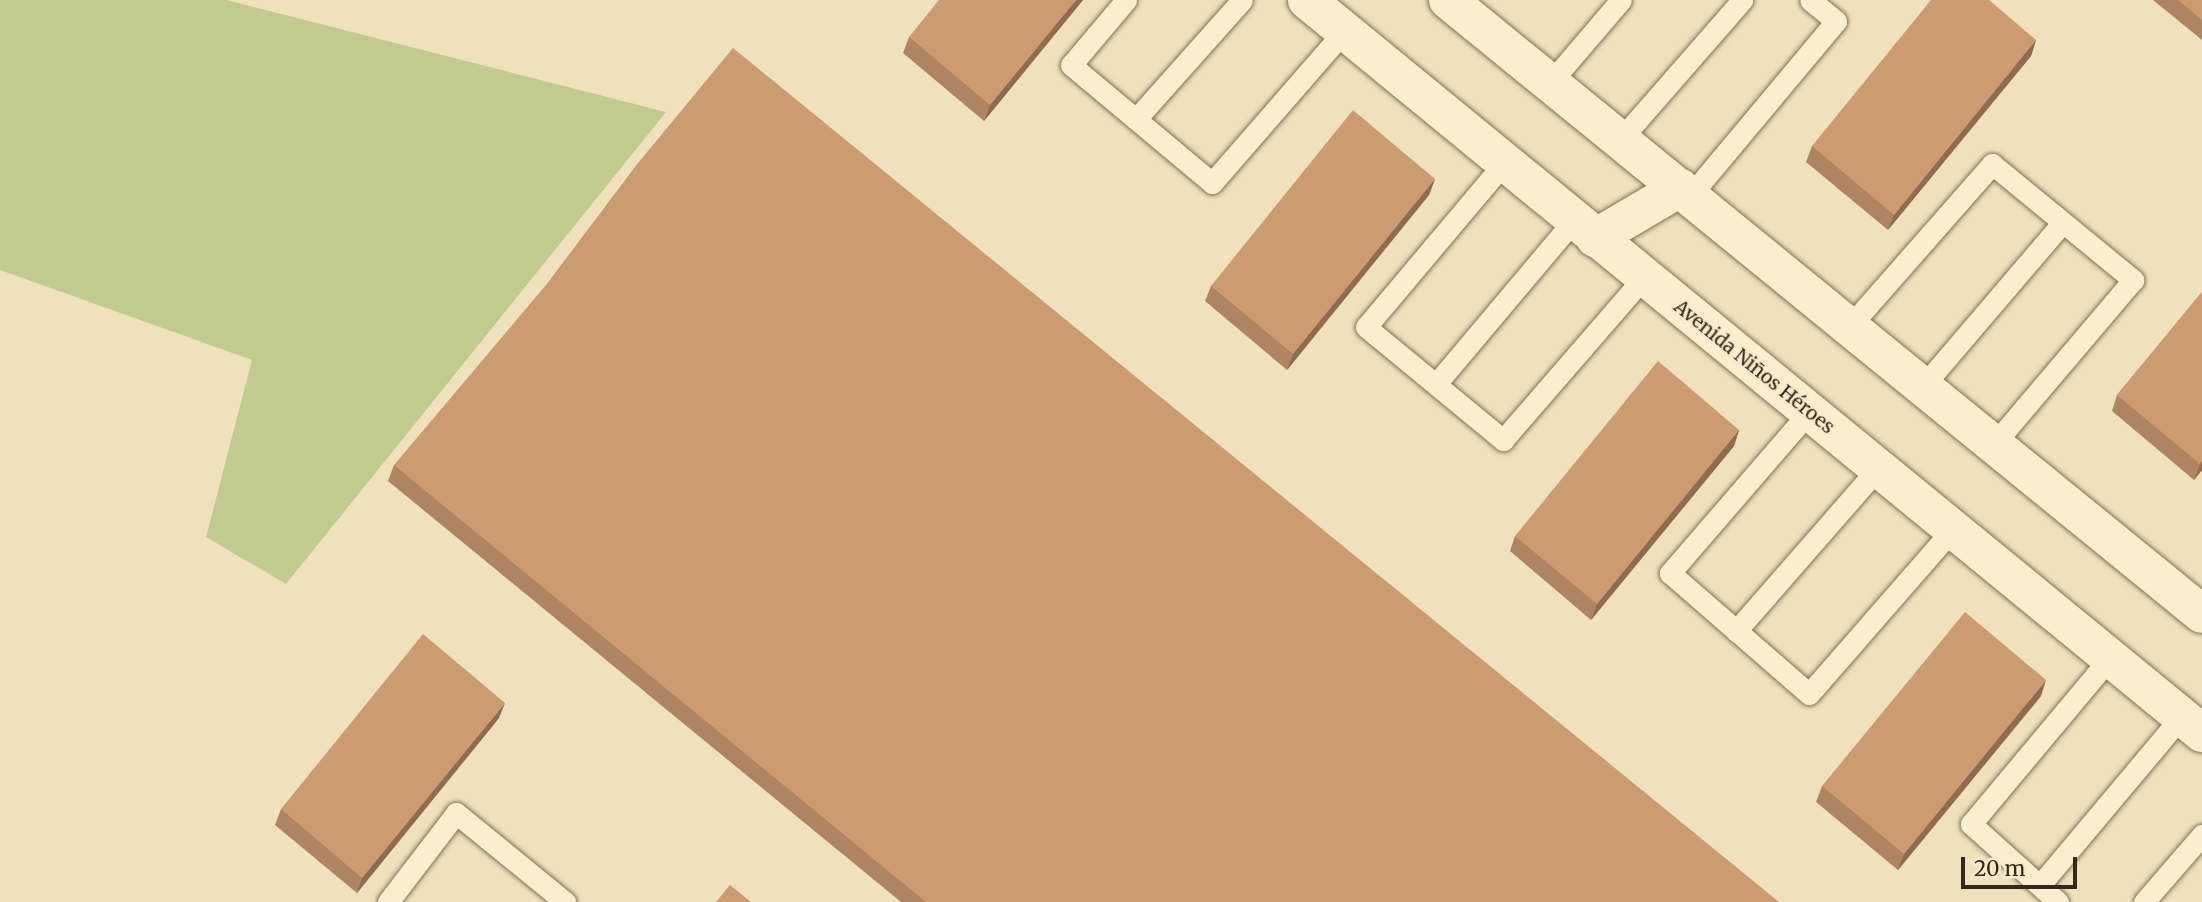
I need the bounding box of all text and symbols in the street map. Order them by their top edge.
street label: Avenida Niños Héroes [1669,295,1839,439]
scale bar [1964,842,2080,886]
text: 20 m [1974,855,2025,882]

